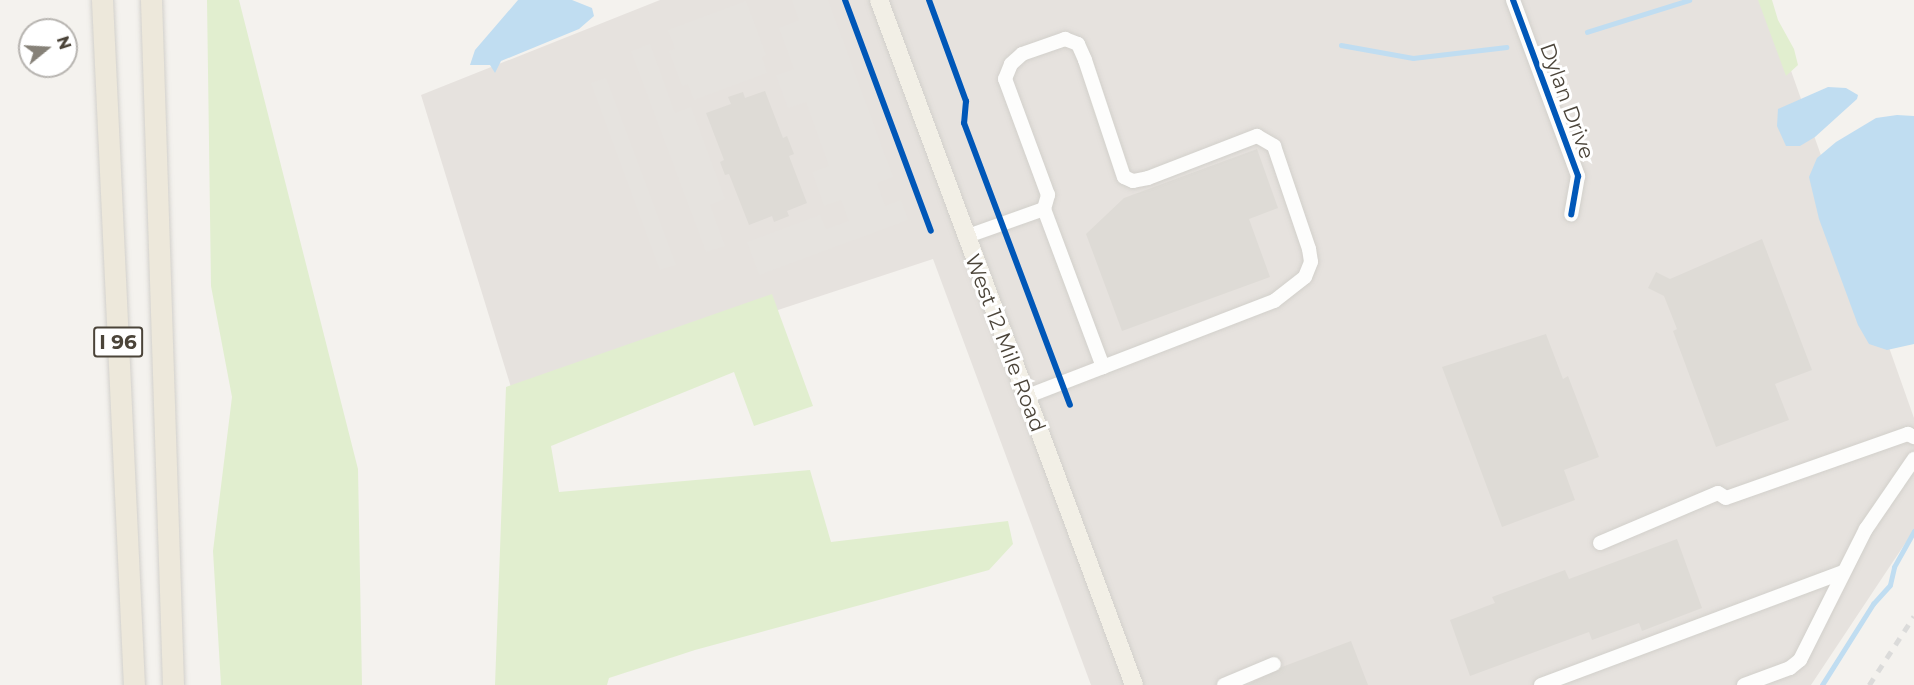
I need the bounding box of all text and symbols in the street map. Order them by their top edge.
north arrow [18,18,78,78]
text: N [53,34,75,52]
street label: Dylan Drive [1534,40,1600,162]
street label: West 12 Mile Road [959,250,1051,436]
road number: I 96 [92,325,144,359]

